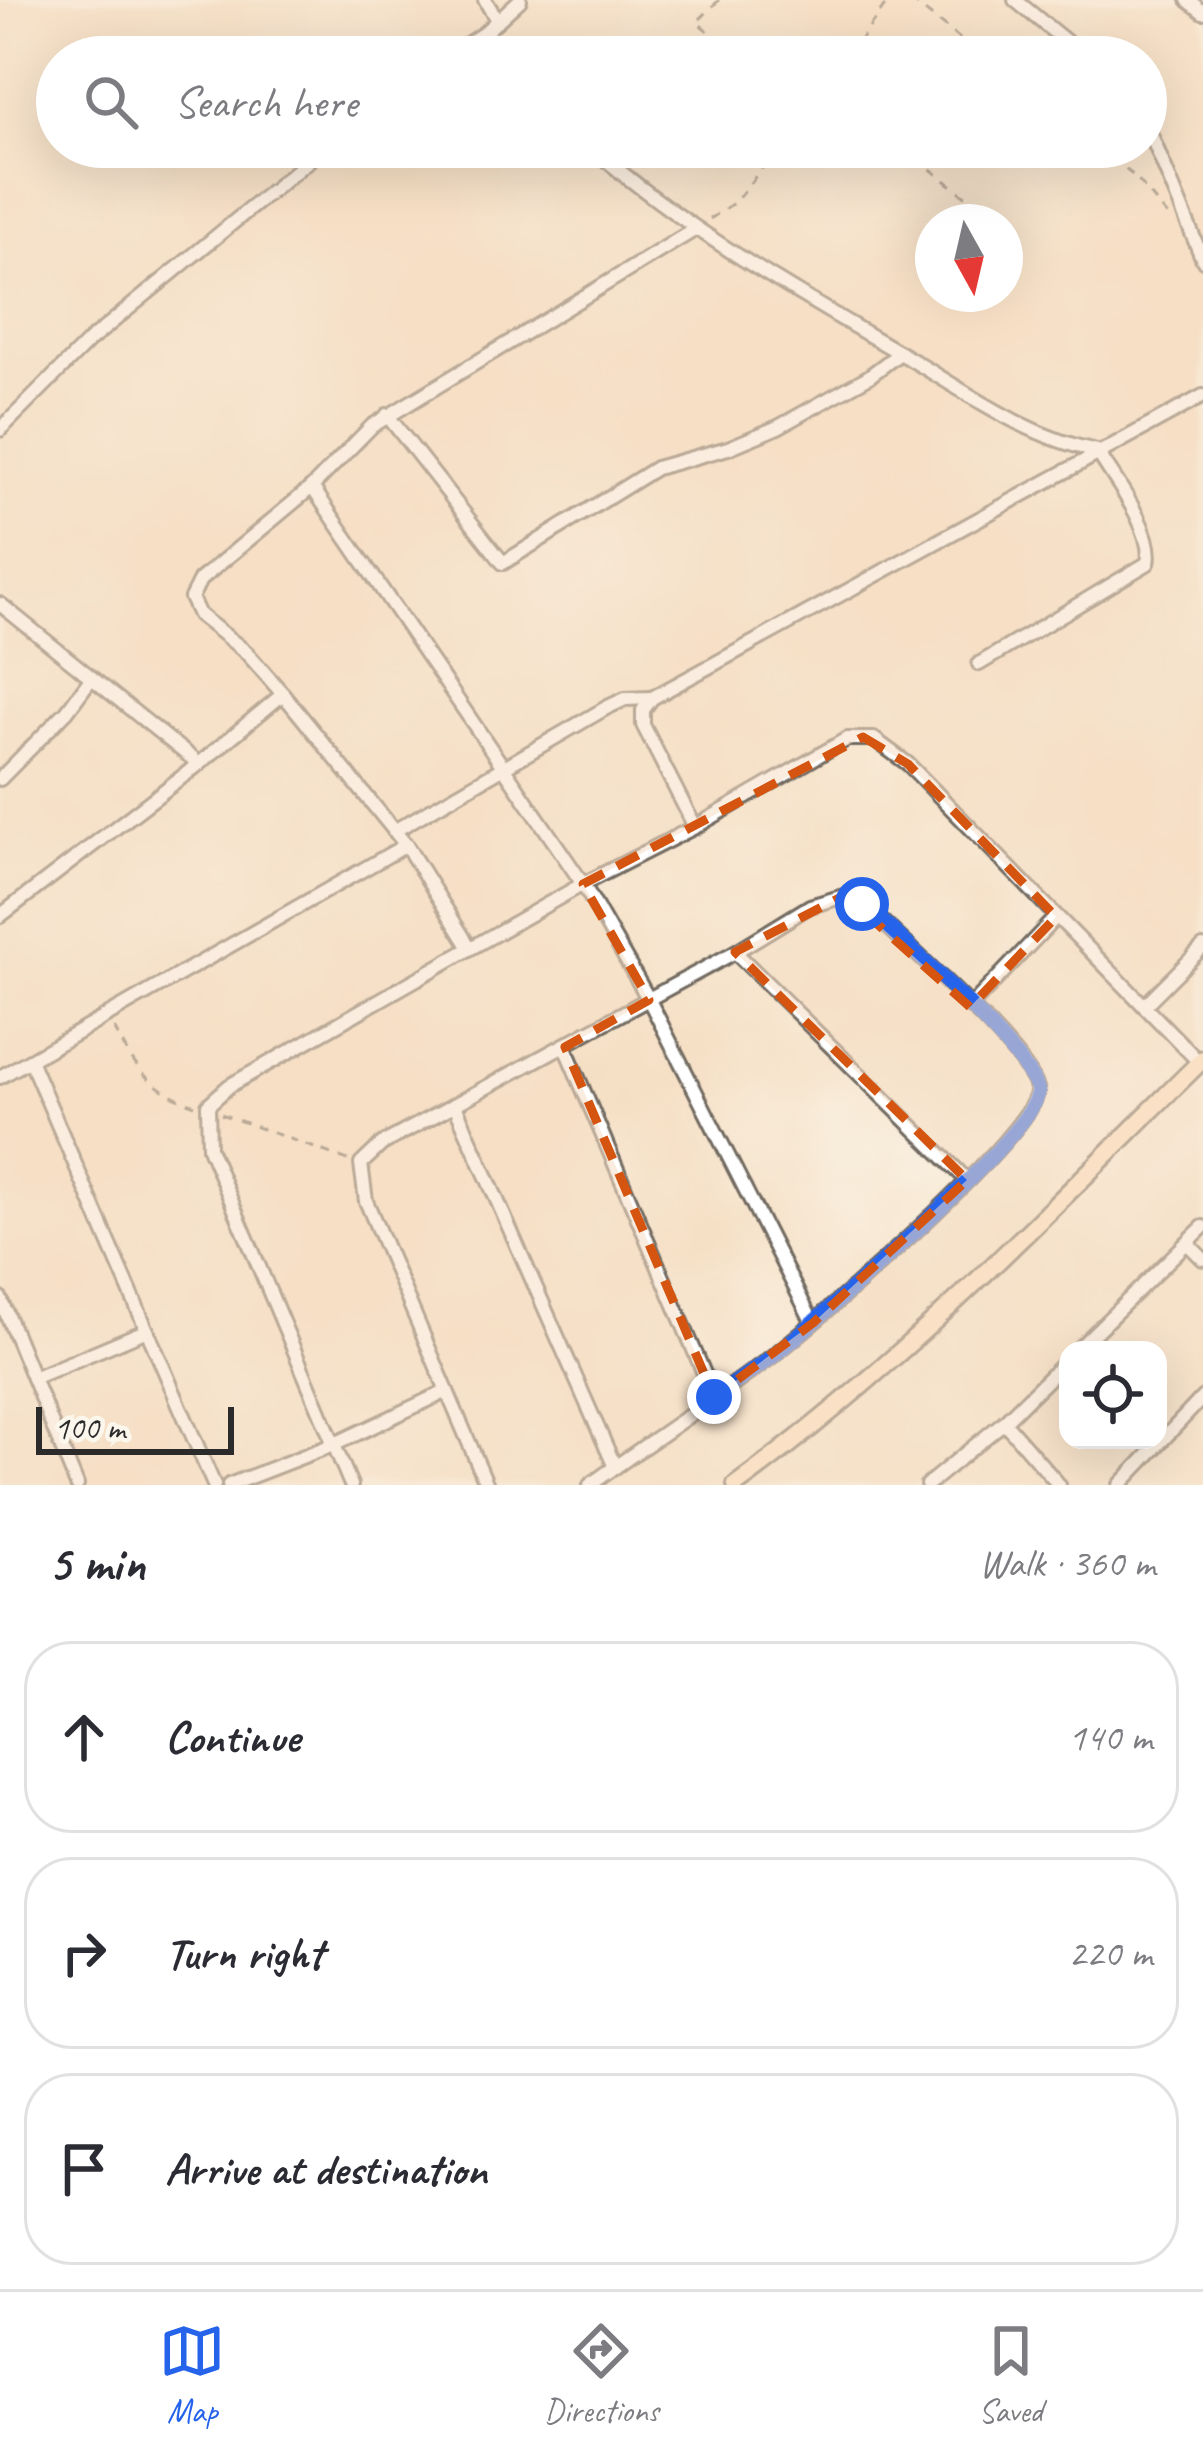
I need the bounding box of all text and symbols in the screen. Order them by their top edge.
search box [36,36,1167,168]
icon: search [78,69,144,135]
text: Search here [174,74,357,131]
north arrow [915,204,1023,312]
route start [835,877,889,931]
map controls [1059,1341,1167,1449]
button: locate [1059,1341,1167,1449]
route end [687,1370,741,1424]
scale bar [36,1401,234,1454]
text: 100 m [54,1407,125,1449]
text: 5 min [48,1531,145,1595]
text: Walk · 360 m [979,1539,1155,1588]
icon: ahead [51,1704,117,1770]
text: Continue [165,1709,299,1766]
text: 140 m [1068,1713,1152,1762]
icon: right [51,1920,117,1986]
text: Turn right [165,1925,323,1982]
text: 220 m [1068,1929,1152,1978]
icon: arrive [51,2136,117,2202]
text: Arrive at destination [165,2141,487,2198]
tab: Map [159,2318,225,2432]
tab: Directions [544,2318,659,2432]
tab: Saved [978,2318,1044,2432]

